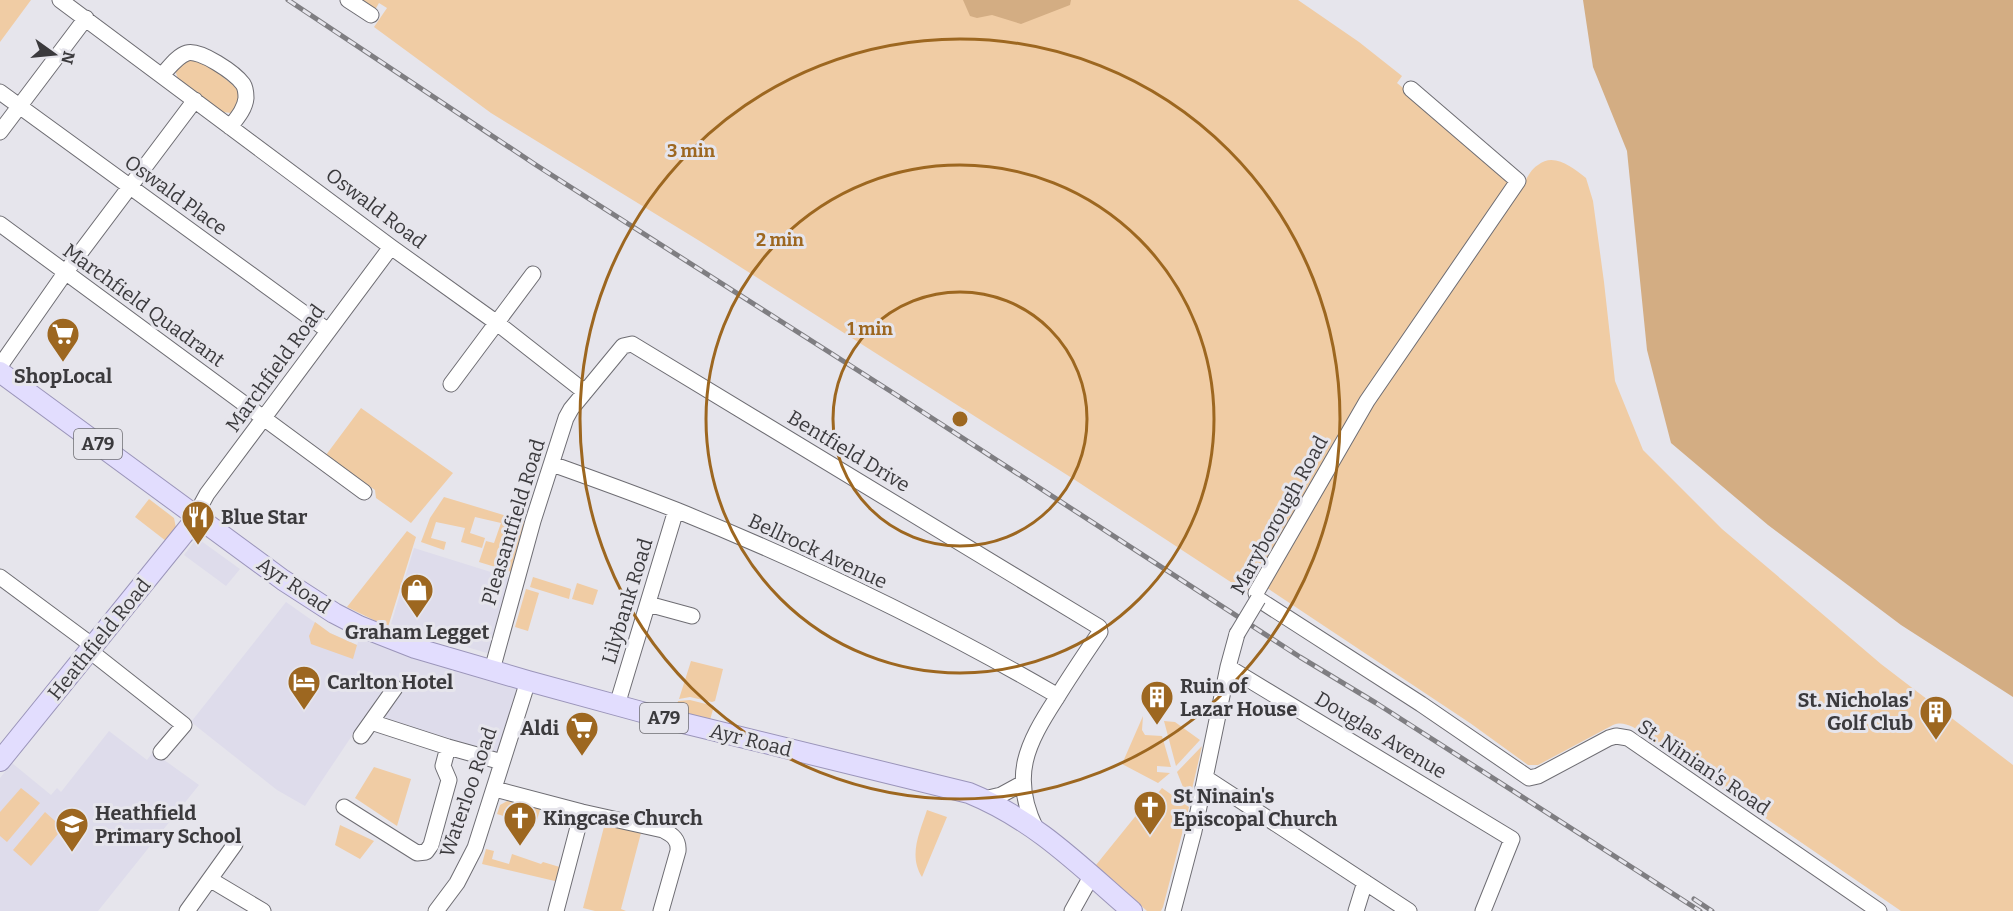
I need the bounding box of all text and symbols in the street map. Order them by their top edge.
north arrow [24,24,84,84]
text: N [57,49,79,66]
text: 3 min [667,140,715,162]
street label: Oswald Place [120,150,232,240]
street label: Oswald Road [321,163,431,254]
text: 2 min [756,229,804,251]
street label: Marchfield Quadrant [58,238,230,372]
street label: Marchfield Road [221,299,329,436]
supermarket icon: ShopLocal [45,316,81,363]
text: 1 min [847,318,893,340]
place label: ShopLocal [14,364,112,388]
street label: Bentfield Drive [783,405,915,497]
centre of rings [950,409,970,429]
road number: A79 [74,429,122,459]
street label: Maryborough Road [1225,431,1333,599]
street label: Pleasantfield Road [476,436,550,608]
restaurant icon: Blue Star [180,499,216,546]
place label: Blue Star [221,505,308,529]
street label: Bellrock Avenue [745,508,891,594]
street label: Lilybank Road [597,535,658,667]
street label: Ayr Road [253,552,335,618]
shop icon: Graham Legget [399,572,435,619]
street label: Heathfield Road [43,573,156,705]
place label: Graham Legget [345,620,489,644]
hotel icon: Carlton Hotel [286,664,322,711]
place label: Carlton Hotel [327,670,453,694]
place label: Ruin of Lazar House [1180,674,1297,721]
building icon: Ruin of Lazar House [1139,679,1175,726]
street label: Douglas Avenue [1311,686,1451,784]
place label: St. Nicholas' Golf Club [1797,688,1913,735]
building icon: St. Nicholas' Golf Club [1918,694,1954,741]
road number: A79 [640,703,688,733]
supermarket icon: Aldi [564,710,600,757]
street label: St. Ninian's Road [1633,714,1775,820]
place label: Aldi [520,716,560,740]
street label: Ayr Road [708,718,795,762]
street label: Waterloo Road [435,724,502,860]
place label: St Ninain's Episcopal Church [1173,784,1338,831]
church icon: St Ninain's Episcopal Church [1132,789,1168,836]
church icon: Kingcase Church [502,800,538,847]
place label: Heathfield Primary School [95,801,242,848]
school or university icon: Heathfield Primary School [54,806,90,853]
place label: Kingcase Church [543,806,703,830]

